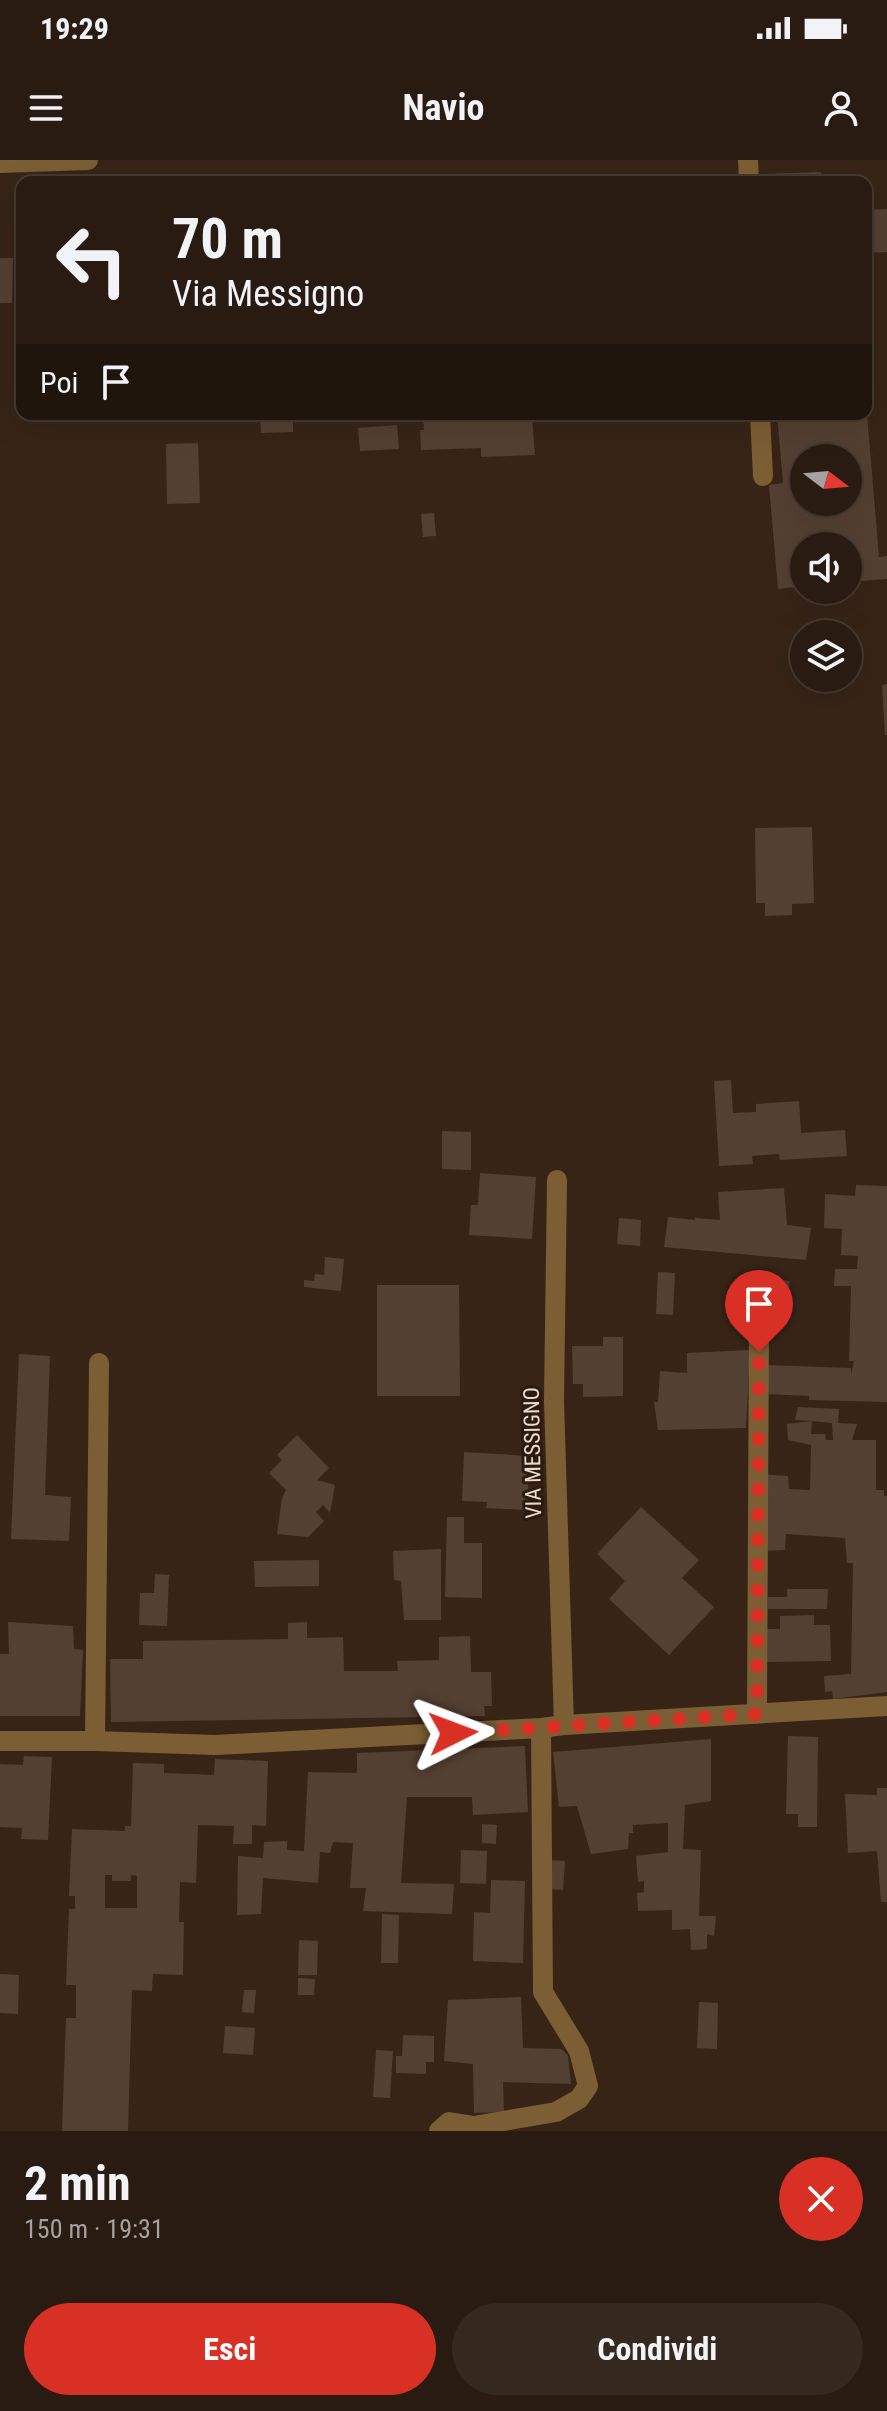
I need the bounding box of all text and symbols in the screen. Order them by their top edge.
text: 19:29 [40,11,109,46]
icon: menu [24,86,68,130]
icon: person [819,86,863,130]
text: Navio [403,87,484,129]
text: 70 m [172,206,283,272]
icon: left [40,208,144,312]
text: Via Messigno [172,273,364,315]
icon: arrive [94,360,138,404]
text: Poi [40,365,78,400]
north arrow [790,444,862,516]
map controls [790,444,862,692]
button: sound [790,532,862,604]
button: layers [790,620,862,692]
pin [725,1270,793,1352]
icon: arrive [737,1282,781,1326]
street label: VIA MESSIGNO [519,1387,546,1519]
position arrow [411,1691,495,1775]
text: 2 min [24,2155,131,2212]
button: close [779,2157,863,2241]
text: 150 m · 19:31 [24,2214,164,2244]
button: Esci [24,2303,436,2395]
button: Condividi [452,2303,863,2395]

